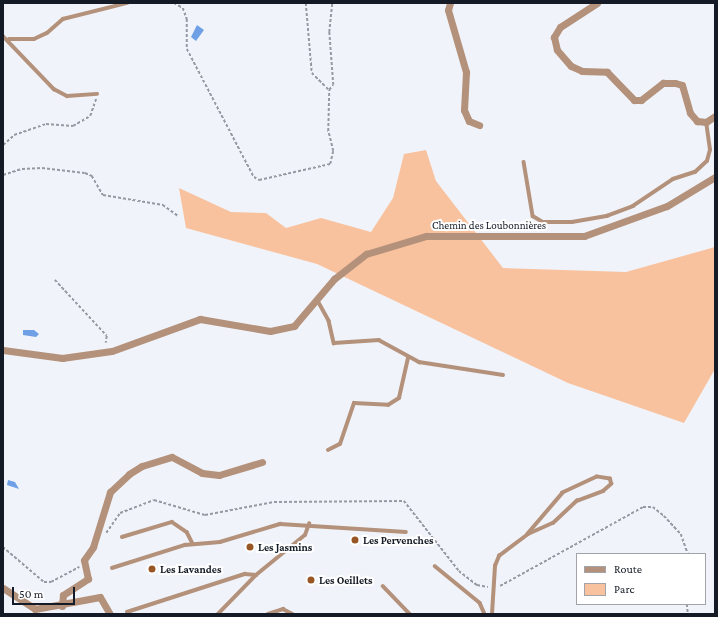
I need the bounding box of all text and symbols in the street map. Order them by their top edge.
street label: Chemin des Loubonnières [432,218,546,232]
place label: Les Pervenches [363,533,433,547]
marker: Les Pervenches [350,535,360,545]
place label: Les Jasmins [258,540,312,554]
marker: Les Jasmins [245,542,255,552]
legend [576,553,706,605]
place label: Les Lavandes [160,562,221,576]
text: Route [614,562,642,576]
marker: Les Lavandes [147,564,157,574]
place label: Les Oeillets [319,573,372,587]
marker: Les Oeillets [306,575,316,585]
scale bar [14,579,77,605]
text: Parc [614,582,634,596]
text: 50 m [19,587,43,601]

